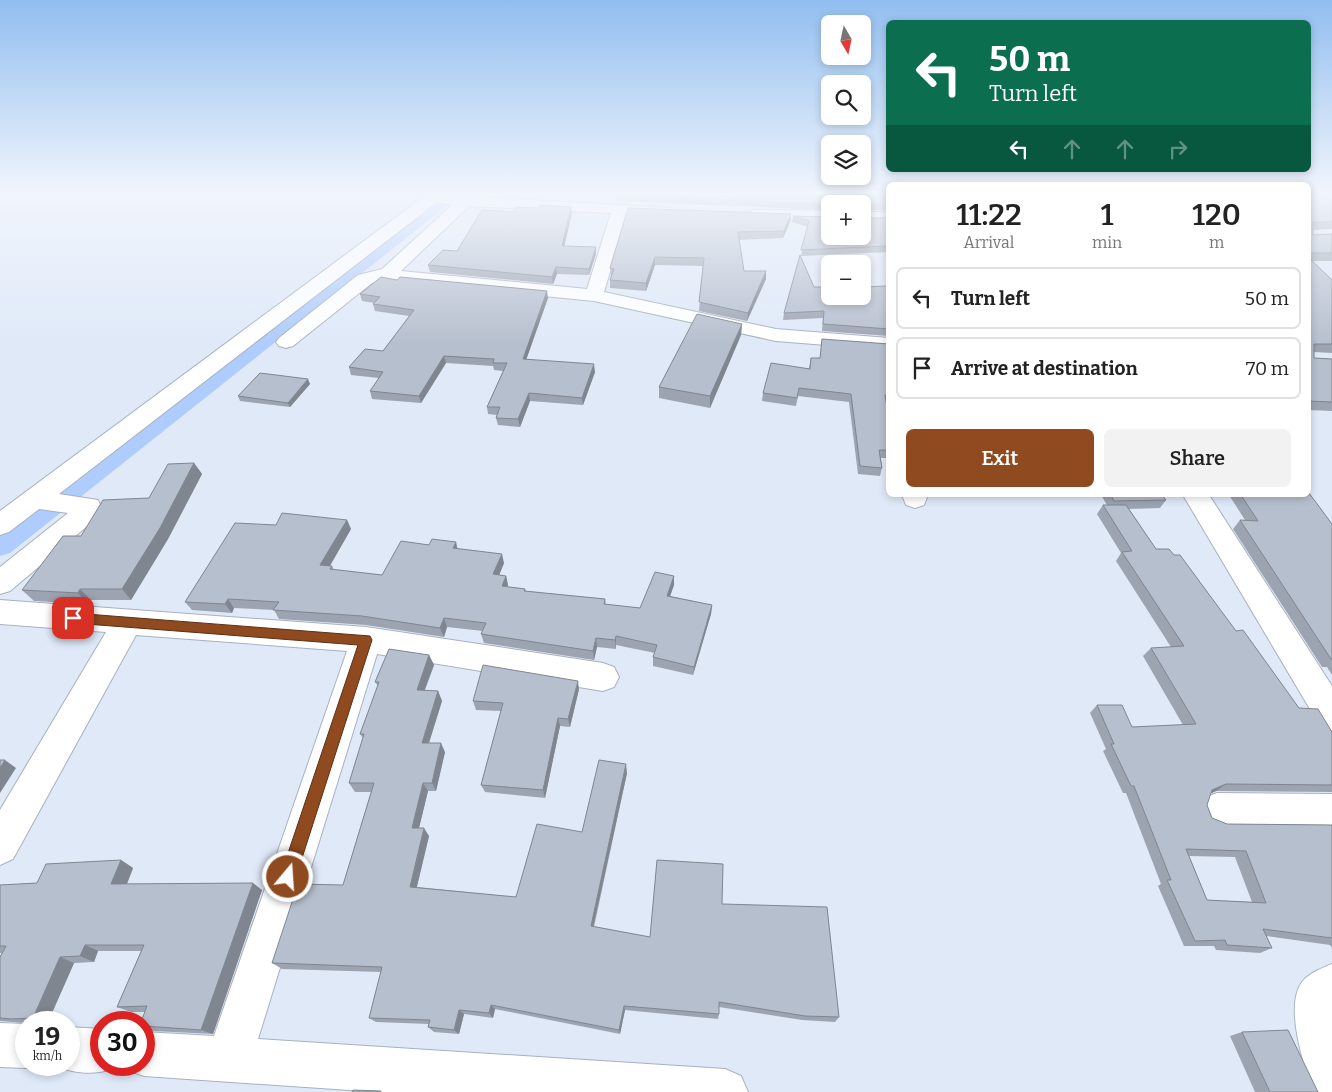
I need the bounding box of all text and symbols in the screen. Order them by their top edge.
north arrow [821,15,871,65]
map controls [821,15,871,305]
text: 50 m [989,38,1070,80]
icon: left [906,40,971,105]
button: search [821,75,871,125]
text: Turn left [989,80,1077,107]
button: layers [821,135,871,185]
icon: left [1005,135,1033,163]
icon: ahead [1058,135,1086,163]
icon: ahead [1111,135,1139,163]
icon: right [1164,135,1192,163]
button: + [821,195,871,245]
text: 11:22 [956,197,1022,233]
text: 1 [1101,197,1113,233]
text: 120 [1192,197,1241,233]
text: Arrival [964,233,1014,252]
text: min [1092,233,1122,252]
text: m [1209,233,1224,252]
button: − [821,255,871,305]
icon: left [908,284,936,312]
text: Turn left [951,287,1030,310]
text: 50 m [1245,287,1289,310]
icon: arrive [908,354,936,382]
text: Arrive at destination [951,357,1138,380]
text: 70 m [1246,357,1289,380]
button: Exit [906,429,1094,487]
button: Share [1104,429,1291,487]
pin [52,597,94,639]
icon: arrive [59,604,87,632]
position arrow [261,850,313,902]
speed limit sign: 30 [90,1011,155,1076]
text: 19 [35,1022,60,1052]
text: km/h [33,1049,62,1063]

